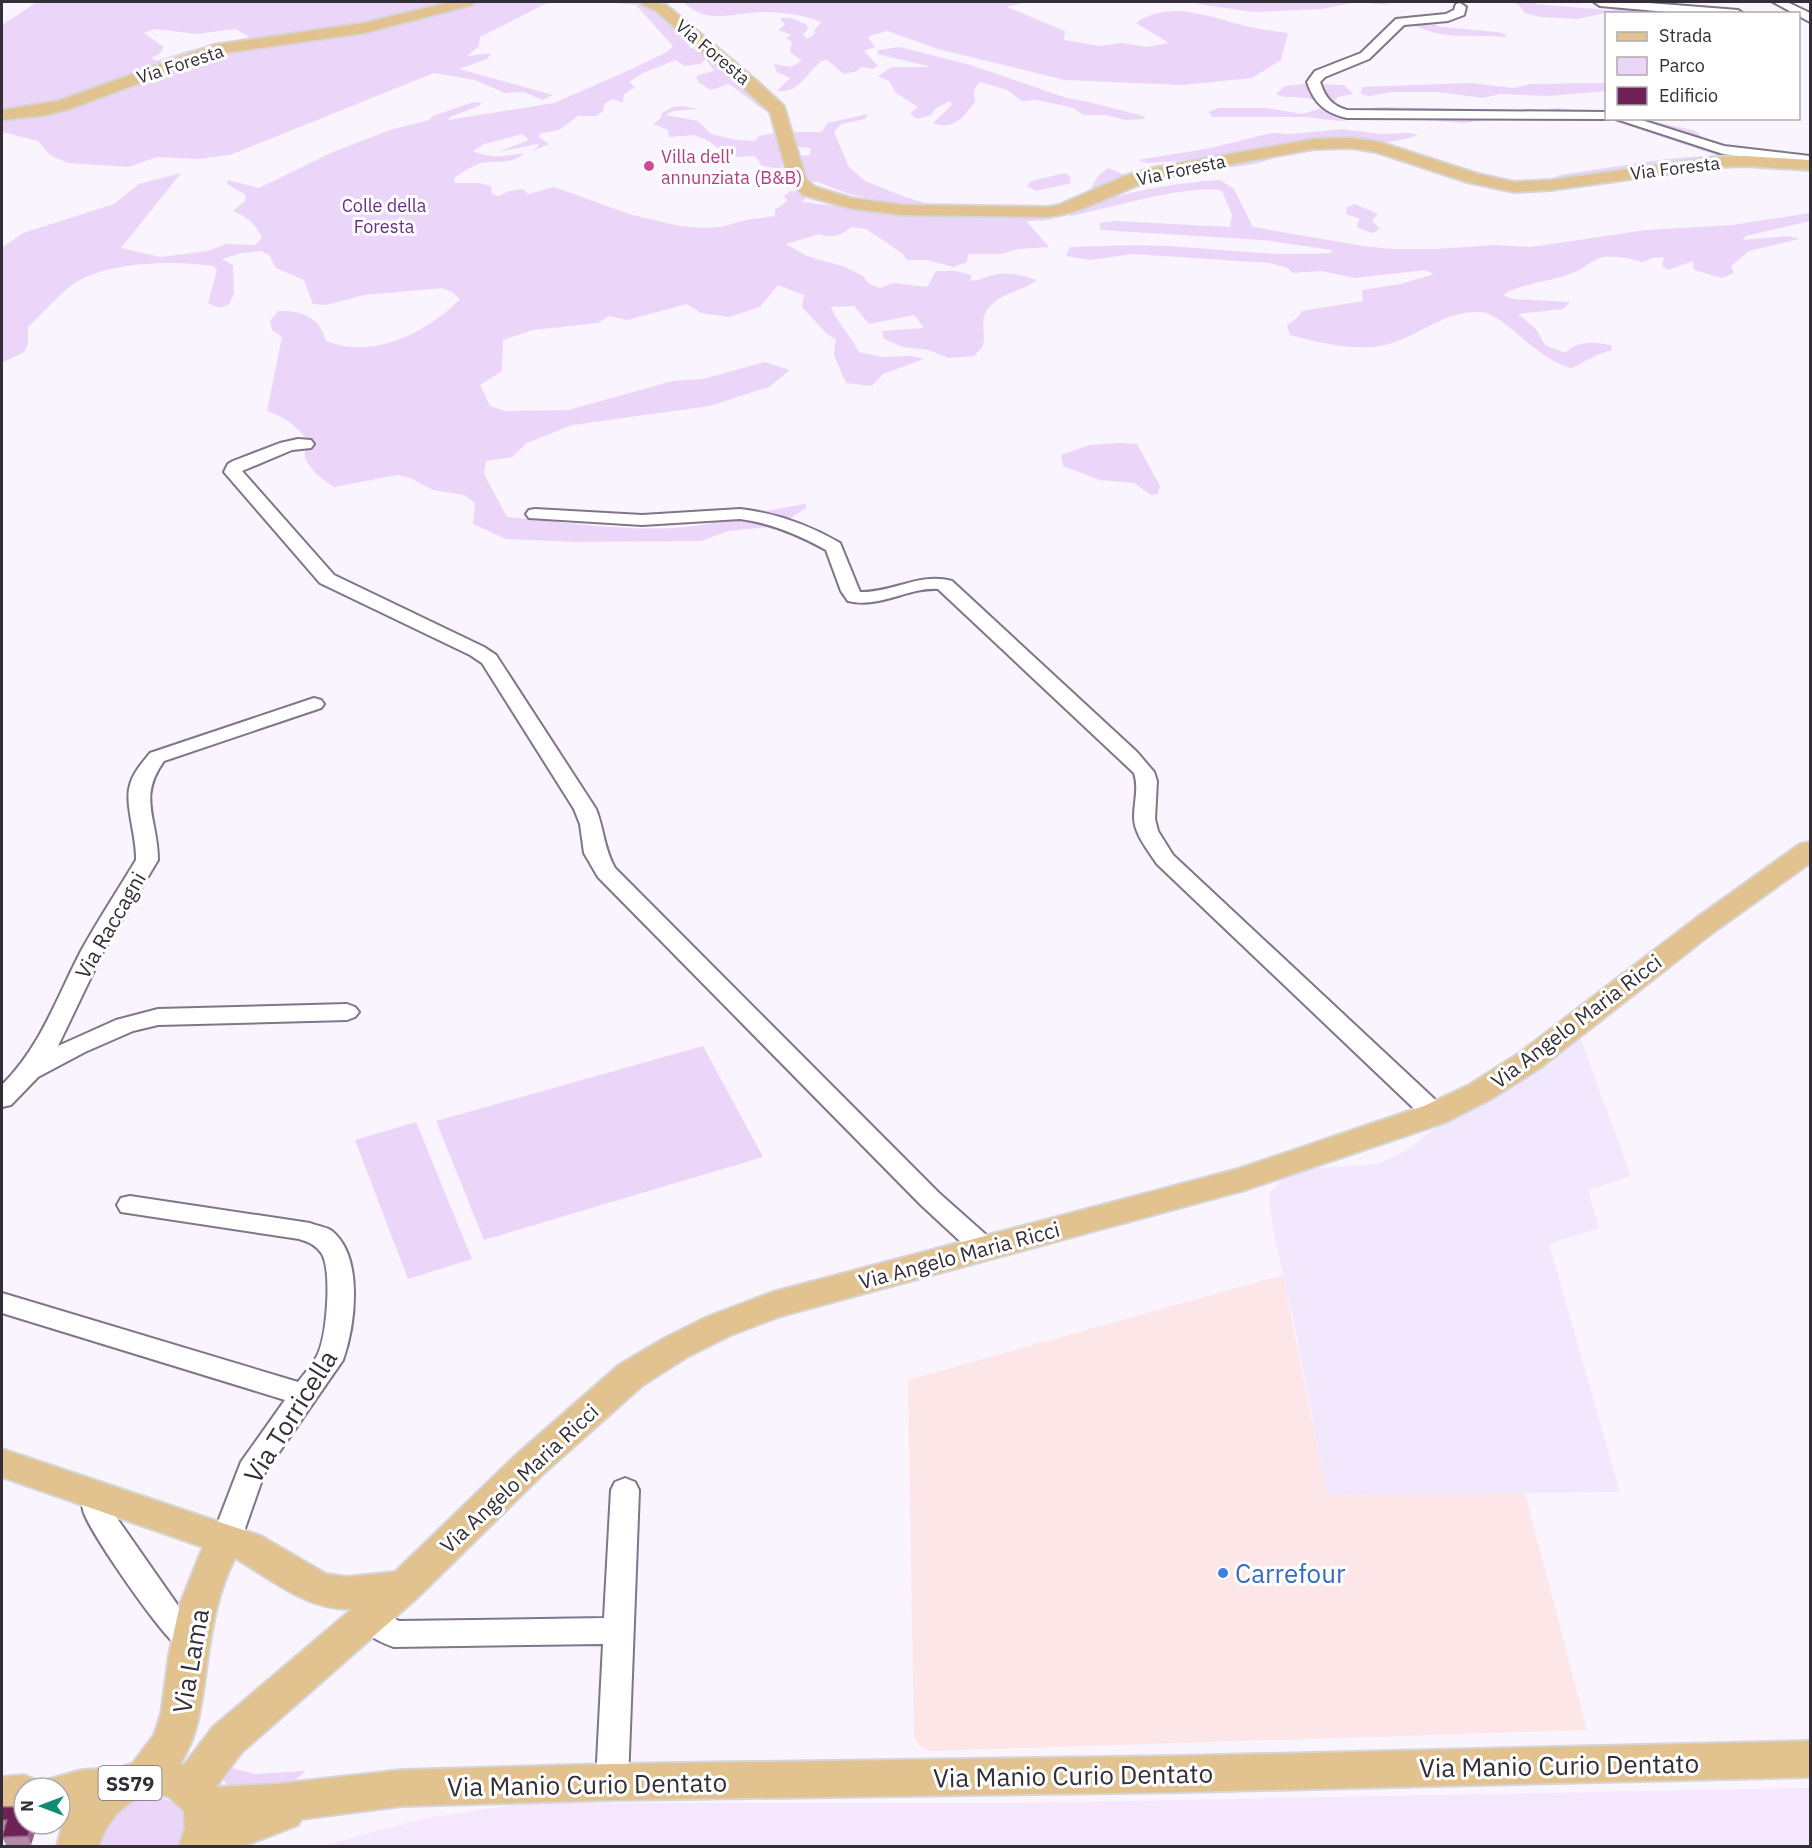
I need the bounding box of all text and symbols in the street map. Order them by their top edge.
legend [1605,12,1800,120]
street label: Via Foresta [671,14,755,90]
text: Strada [1659,24,1712,47]
street label: Via Foresta [134,39,227,89]
text: Parco [1659,54,1705,77]
text: Edificio [1659,84,1718,107]
place label: Villa dell' annunziata (B&B) [661,145,802,189]
street label: Via Foresta [1135,149,1228,191]
street label: Via Foresta [1629,151,1721,185]
marker: Villa dell' annunziata (B&B) [642,159,656,173]
park label: Colle della Foresta [342,194,427,238]
street label: Via Raccagni [68,866,152,984]
street label: Via Angelo Maria Ricci [1485,948,1667,1094]
street label: Via Angelo Maria Ricci [855,1215,1063,1295]
street label: Via Torricella [236,1343,344,1489]
street label: Via Angelo Maria Ricci [434,1397,604,1559]
place label: Carrefour [1235,1556,1346,1590]
marker: Carrefour [1216,1566,1230,1580]
street label: Via Lama [164,1606,216,1716]
street label: Via Manio Curio Dentato [1419,1746,1699,1784]
street label: Via Manio Curio Dentato [933,1756,1213,1794]
street label: Via Manio Curio Dentato [447,1765,727,1803]
road number: SS79 [98,1766,162,1800]
north arrow [12,1776,72,1836]
text: N [17,1800,37,1812]

